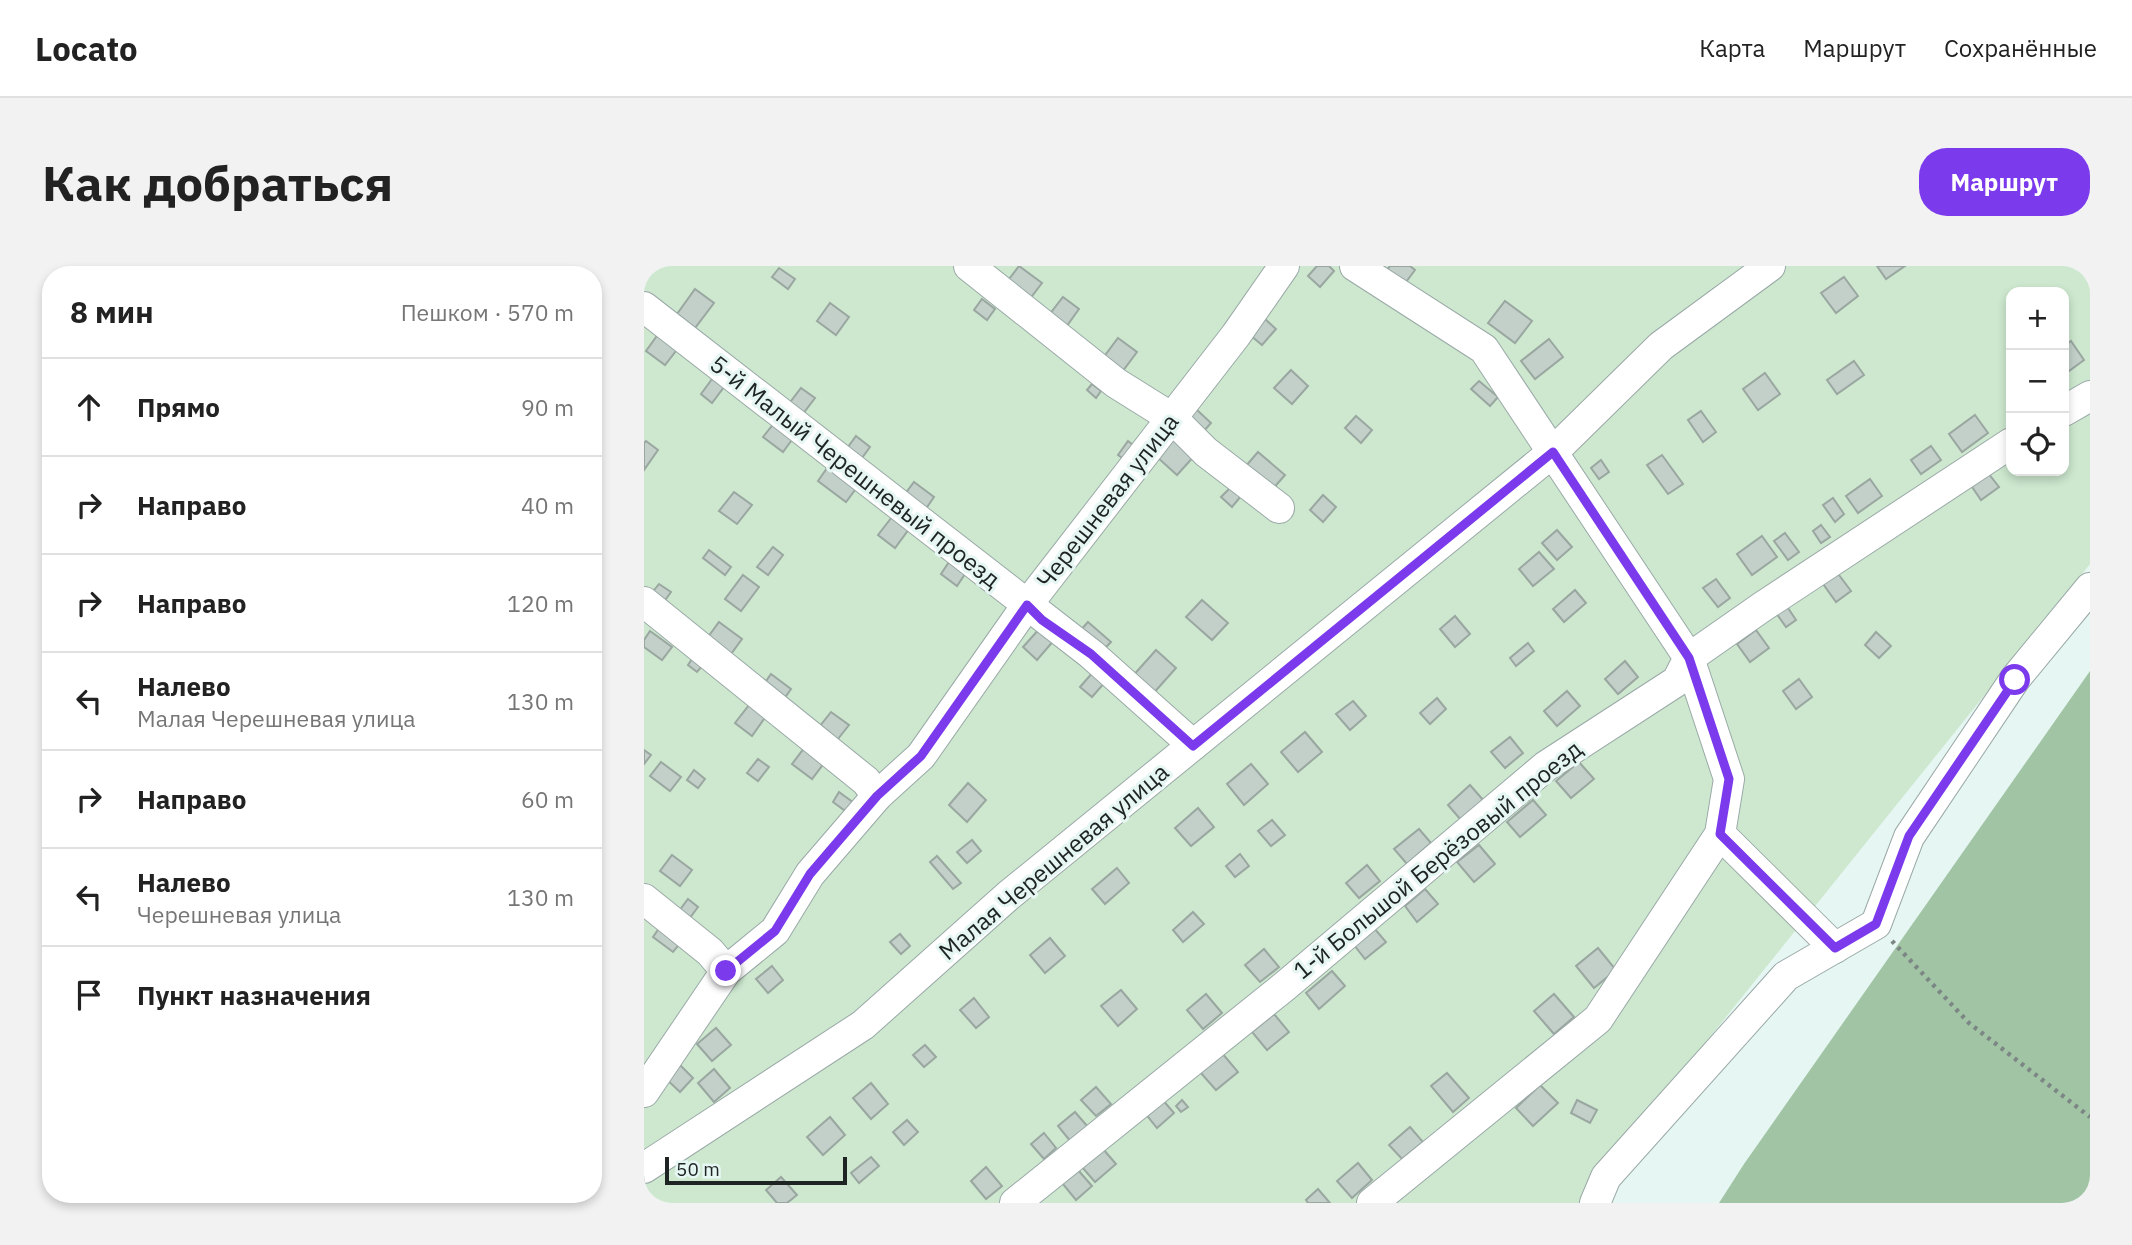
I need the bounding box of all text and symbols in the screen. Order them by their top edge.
text: Locato [35,27,138,70]
text: Карта [1699,32,1765,64]
text: Маршрут [1803,32,1906,64]
text: Сохранённые [1944,32,2097,64]
button: Маршрут [1919,148,2090,216]
text: Как добраться [42,151,393,214]
map controls [2006,287,2069,476]
button: + [2006,287,2069,350]
text: 8 мин [70,292,154,331]
text: Пешком · 570 m [401,297,574,327]
street label: 5-й Малый Черешневый проезд [704,348,1007,595]
button: − [2006,350,2069,413]
icon: ahead [70,388,108,426]
text: Прямо [137,390,220,424]
text: 90 m [521,392,574,422]
street label: Черешневая улица [1029,406,1186,594]
button: locate [2006,413,2069,476]
icon: right [70,486,108,524]
text: Направо [137,488,246,522]
text: 40 m [521,490,574,520]
icon: right [70,584,108,622]
text: Направо [137,586,246,620]
text: 120 m [507,588,574,618]
route start [1999,664,2030,695]
text: Налево [137,669,231,703]
icon: left [70,682,108,720]
text: 130 m [507,686,574,716]
text: Малая Черешневая улица [137,703,416,733]
street label: 1-й Большой Берёзовый проезд [1286,733,1588,986]
street label: Малая Черешневая улица [932,755,1175,967]
icon: right [70,780,108,818]
text: Направо [137,782,246,816]
text: 60 m [521,784,574,814]
text: Налево [137,865,231,899]
icon: left [70,878,108,916]
text: 130 m [507,882,574,912]
text: Черешневая улица [137,899,341,929]
route end [710,955,741,986]
icon: arrive [70,976,108,1014]
text: Пункт назначения [137,978,371,1012]
scale bar [665,1154,847,1186]
text: 50 m [676,1157,720,1181]

